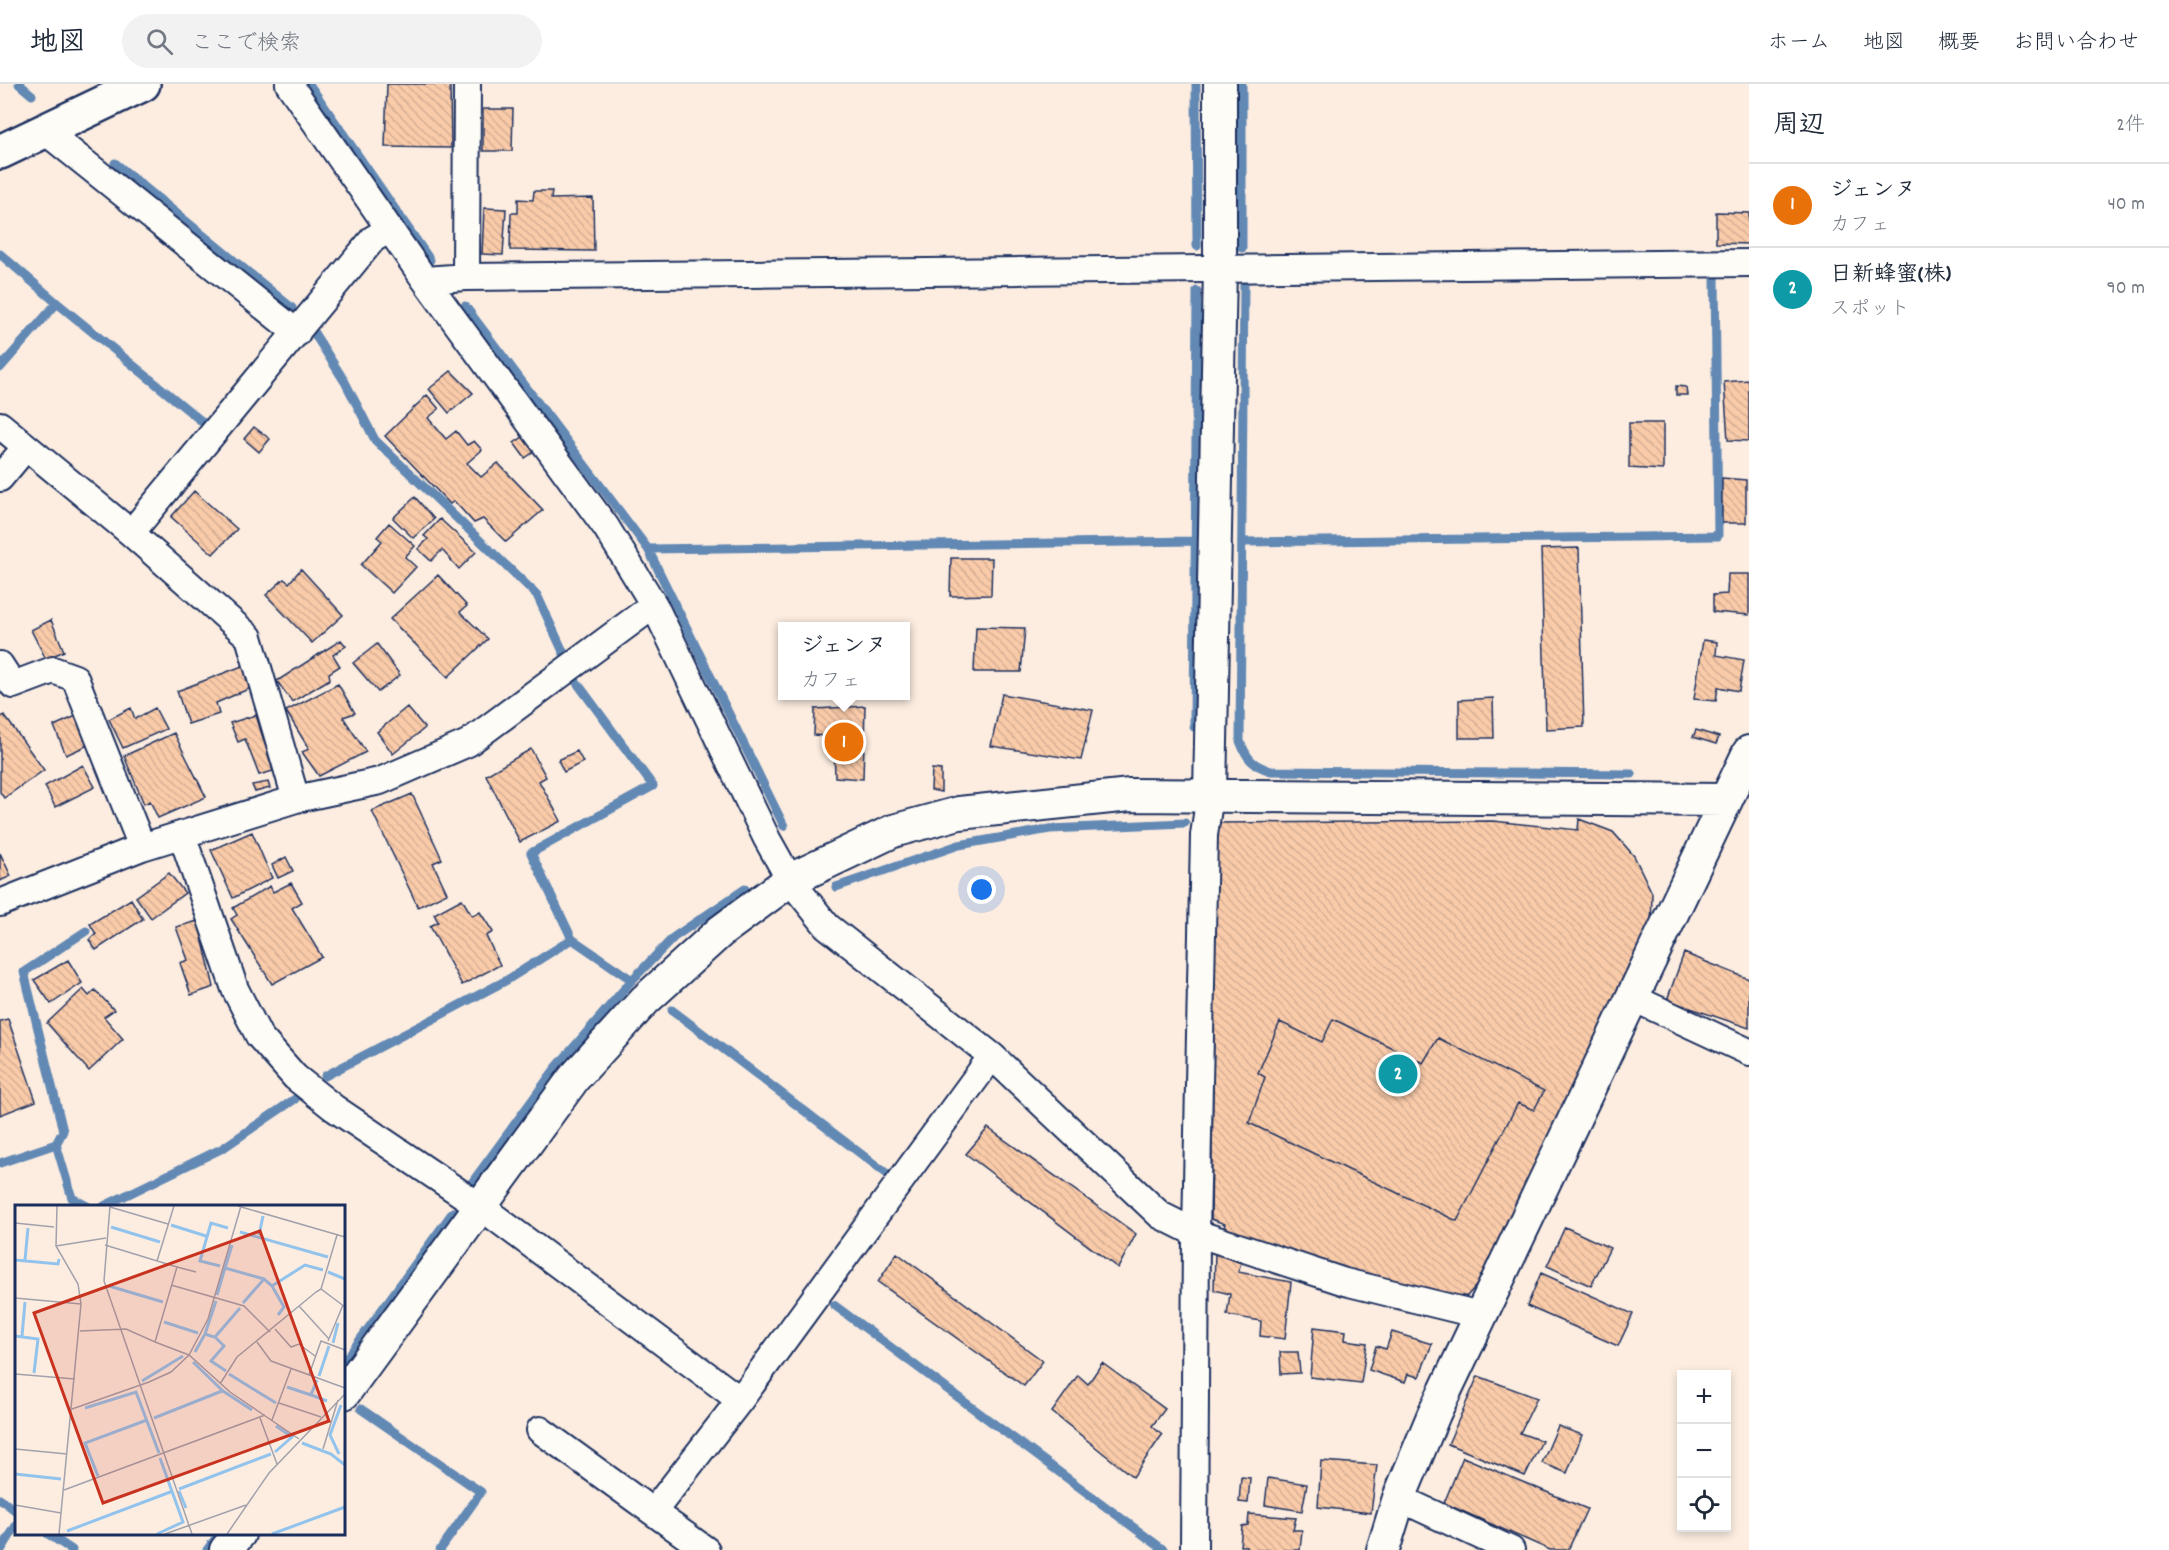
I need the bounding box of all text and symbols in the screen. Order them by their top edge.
search box [122,14,542,68]
text: 地図 [30,25,86,65]
icon: search [143,25,176,58]
text: ここで検索 [191,29,301,60]
text: ホーム [1768,29,1830,59]
text: 地図 [1863,29,1905,59]
text: 概要 [1938,29,1980,59]
text: お問い合わせ [2013,29,2139,59]
text: 周辺 [1773,108,1825,145]
text: 2件 [2116,112,2145,140]
text: ジェンヌ [1830,176,1916,207]
text: 1 [1790,191,1795,219]
text: 40 m [2107,191,2145,219]
text: カフェ [1830,212,1890,240]
text: 日新蜂蜜(株) [1830,260,1951,291]
text: 2 [1788,275,1797,303]
text: 90 m [2107,275,2145,303]
text: スポット [1830,296,1910,324]
popup [778,622,910,700]
text: ジェンヌ [801,632,887,663]
text: カフェ [801,668,861,696]
pin: 1 [824,720,864,764]
your location [967,875,996,904]
pin: 2 [1378,1052,1418,1096]
inset map [15,1205,345,1535]
map controls [1677,1370,1731,1532]
button: + [1677,1370,1731,1424]
button: − [1677,1424,1731,1478]
button: locate [1677,1478,1731,1532]

